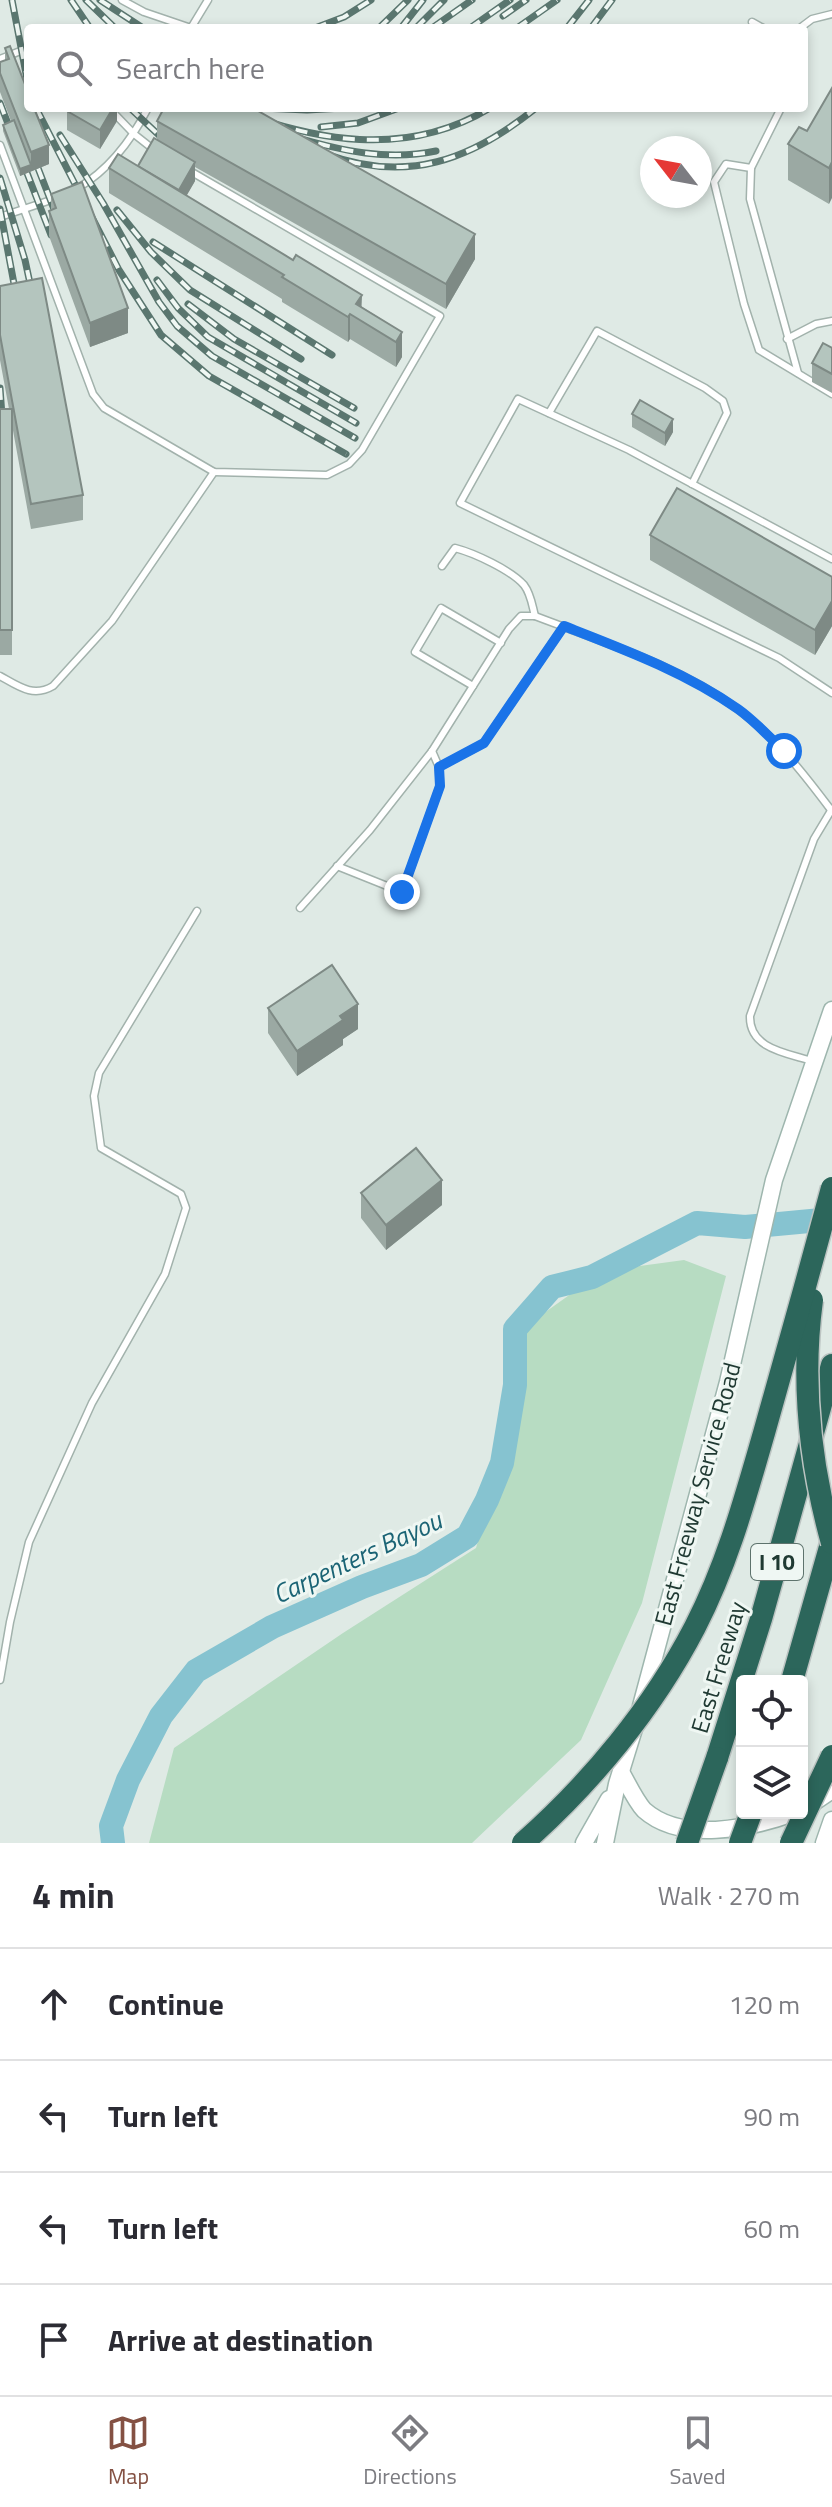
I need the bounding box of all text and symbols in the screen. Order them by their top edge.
search box [24,24,808,112]
text: Search here [116,45,265,91]
icon: search [52,46,96,90]
north arrow [640,136,712,208]
route start [766,733,802,769]
route end [384,874,420,910]
street label: East Freeway Service Road [645,1358,749,1630]
water label: Carpenters Bayou [266,1500,450,1613]
road number: I 10 [751,1544,803,1580]
street label: East Freeway [681,1596,755,1737]
map controls [736,1675,808,1819]
button: locate [736,1675,808,1747]
button: layers [736,1747,808,1819]
text: 4 min [32,1869,115,1921]
text: Walk · 270 m [658,1876,800,1915]
text: Continue [108,1981,224,2027]
icon: ahead [32,1982,76,2026]
text: 120 m [729,1985,800,2024]
text: Turn left [108,2093,218,2139]
icon: left [32,2094,76,2138]
text: 90 m [743,2097,800,2136]
text: Turn left [108,2205,218,2251]
icon: left [32,2206,76,2250]
text: 60 m [743,2209,800,2248]
text: Arrive at destination [108,2317,373,2363]
icon: arrive [32,2318,76,2362]
tab: Map [106,2411,150,2493]
tab: Directions [363,2411,457,2493]
tab: Saved [670,2411,726,2493]

